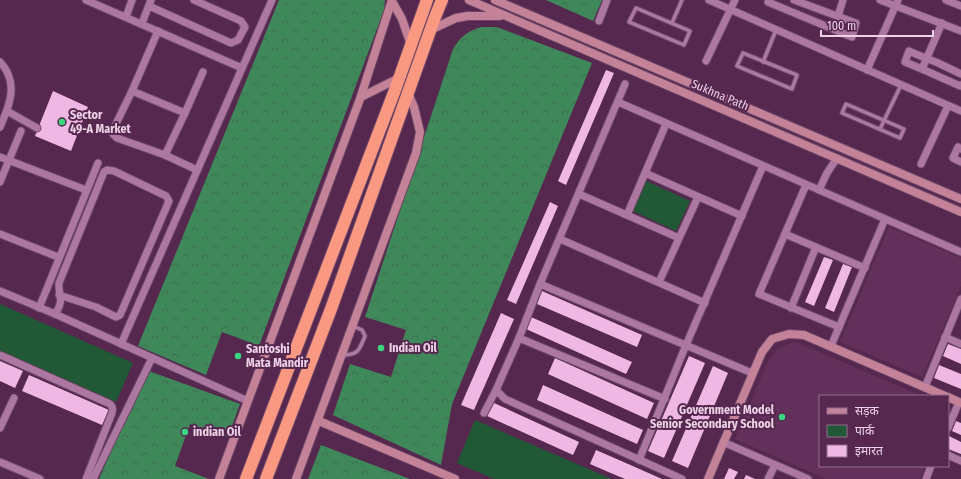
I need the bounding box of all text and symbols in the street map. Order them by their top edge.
scale bar [821,12,933,38]
text: 100 m [827,19,856,33]
street label: Sukhna Path [689,77,751,113]
place label: Sector 49-A Market [70,108,132,136]
marker: Sector 49-A Market [57,117,67,127]
place label: Indian Oil [389,341,438,355]
place label: Santoshi Mata Mandir [246,342,309,370]
marker: Indian Oil [376,343,386,353]
marker: Santoshi Mata Mandir [233,351,243,361]
legend [819,395,949,467]
place label: Government Model Senior Secondary School [650,403,775,431]
text: सड़क [855,404,880,418]
marker: Government Model Senior Secondary School [777,412,787,422]
text: पार्क [855,424,875,438]
place label: indian Oil [193,425,241,439]
marker: indian Oil [180,427,190,437]
text: इमारत [855,444,884,458]

